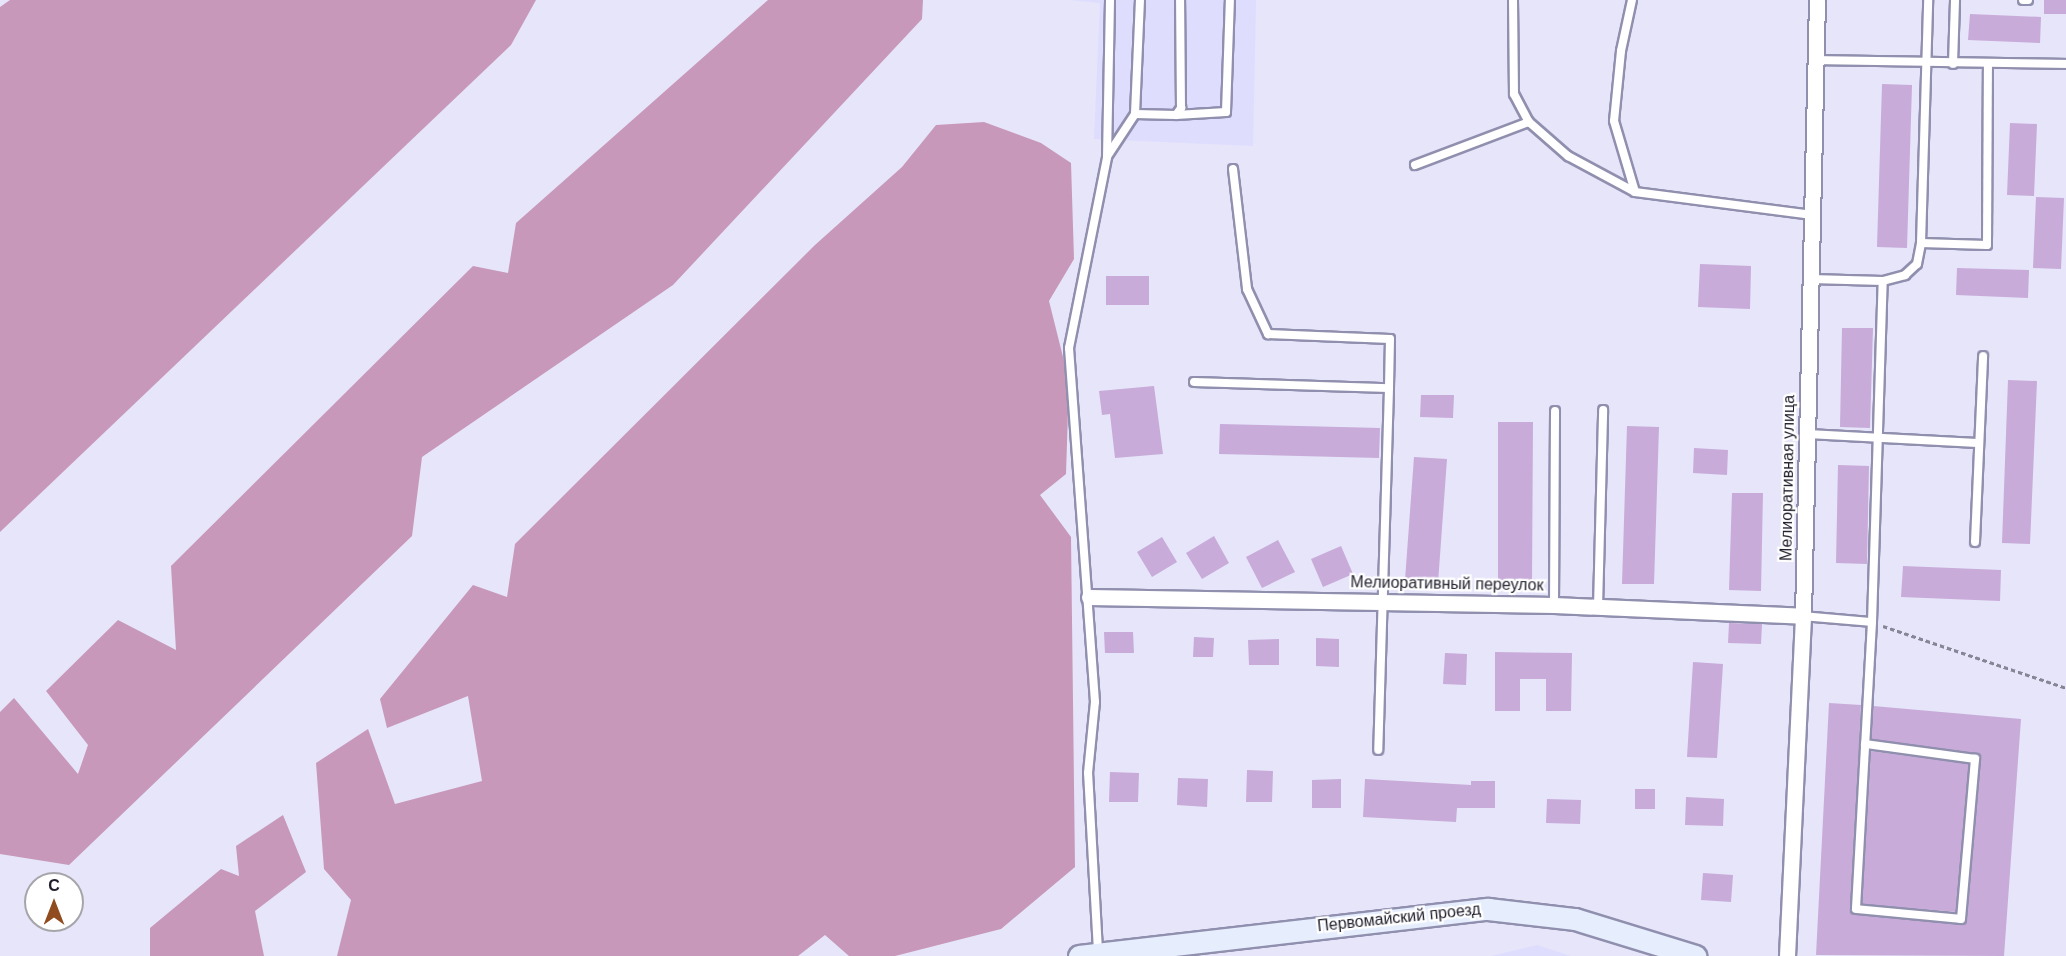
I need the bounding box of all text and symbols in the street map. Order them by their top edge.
street label: Мелиоративная улица [1777,395,1799,561]
street label: Мелиоративный переулок [1350,573,1544,595]
north arrow [24,872,84,932]
text: С [48,877,60,894]
street label: Первомайский проезд [1316,900,1482,936]

